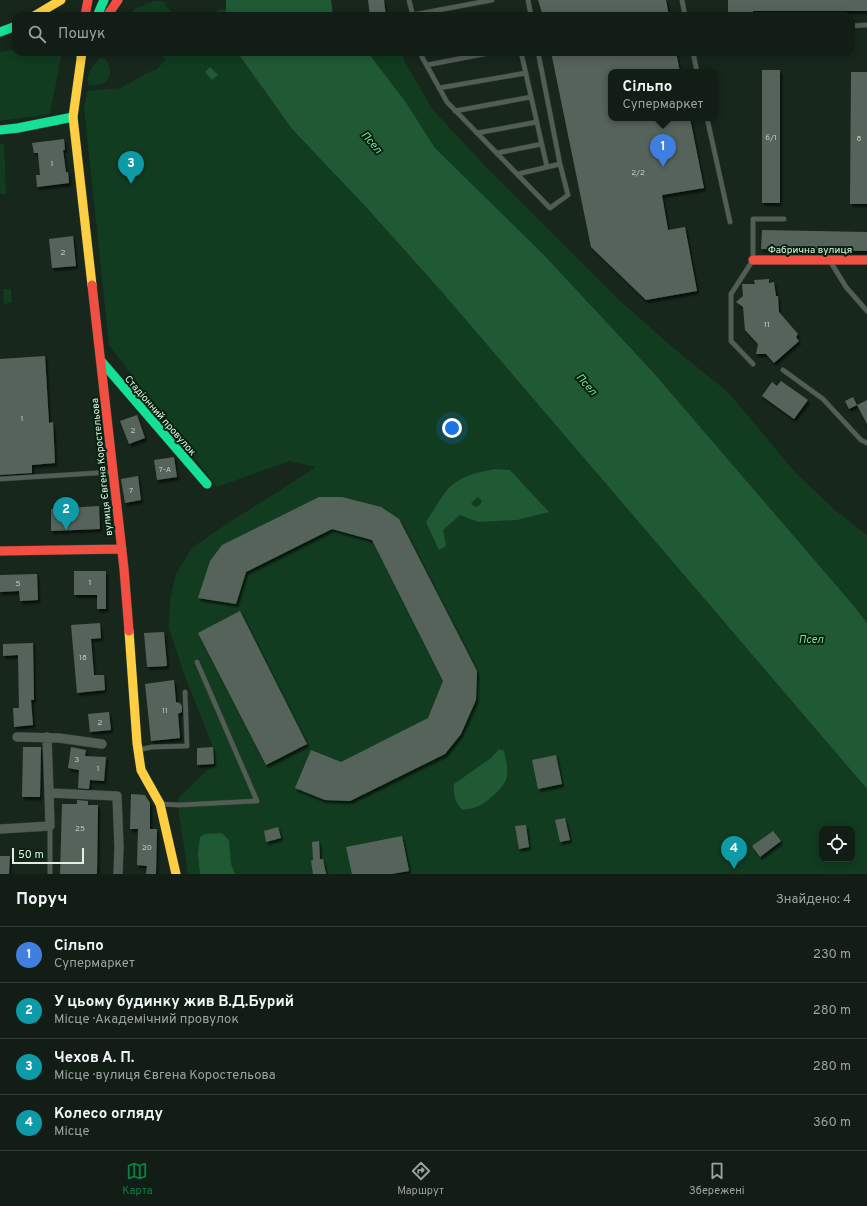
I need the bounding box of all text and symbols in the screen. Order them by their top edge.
search box [12,12,855,56]
icon: search [26,23,48,45]
text: Пошук [58,25,106,44]
popup [608,69,718,121]
text: Сільпо [623,78,672,97]
text: Супермаркет [623,97,703,113]
water label: Псел [358,129,385,157]
house number: 6/1 [765,133,777,143]
pin: 1 [650,134,676,167]
house number: 8 [857,134,862,144]
pin: 3 [118,151,144,184]
house number: 1 [51,159,53,169]
house number: 2/2 [631,168,645,178]
street label: Фабрична вулиця [768,244,852,257]
house number: 2 [61,248,66,258]
house number: 11 [764,320,770,330]
water label: Псел [573,371,600,399]
street label: Стадіонний провулок [121,373,199,459]
street label: вулиця Євгена Коростельова [89,397,116,536]
house number: 1 [21,414,23,424]
your location [442,418,462,438]
house number: 2 [131,426,136,436]
house number: 7-А [159,465,172,475]
house number: 7 [129,486,133,496]
pin: 2 [53,497,79,530]
house number: 1 [89,578,91,588]
house number: 5 [16,579,21,589]
water label: Псел [799,633,824,647]
house number: 18 [79,653,87,663]
house number: 11 [162,706,168,716]
house number: 2 [98,718,103,728]
house number: 3 [75,755,80,765]
house number: 1 [97,764,99,774]
house number: 25 [75,824,85,834]
map controls [819,826,855,862]
button: locate [819,826,855,862]
pin: 4 [721,836,747,869]
house number: 20 [142,843,152,853]
scale bar [12,846,84,865]
text: 50 m [18,848,44,862]
text: Поруч [16,889,68,911]
text: Знайдено: 4 [776,892,851,908]
text: Сільпо [54,937,104,956]
text: 1 [26,947,32,963]
text: 230 m [813,947,851,963]
text: Супермаркет [54,956,135,972]
text: У цьому будинку жив В.Д.Бурий [54,993,294,1012]
text: 2 [25,1003,33,1019]
text: 280 m [813,1003,851,1019]
text: Місце · Академічний провулок [54,1012,239,1028]
text: Чехов А. П. [54,1049,135,1068]
text: 3 [25,1059,33,1075]
text: 280 m [813,1059,851,1075]
text: Місце · вулиця Євгена Коростельова [54,1068,276,1084]
text: Колесо огляду [54,1105,163,1124]
text: 4 [25,1115,33,1131]
text: 360 m [813,1115,851,1131]
text: Місце [54,1124,89,1140]
tab: Карта [122,1160,153,1198]
tab: Маршрут [397,1160,444,1198]
tab: Збережені [689,1160,745,1198]

